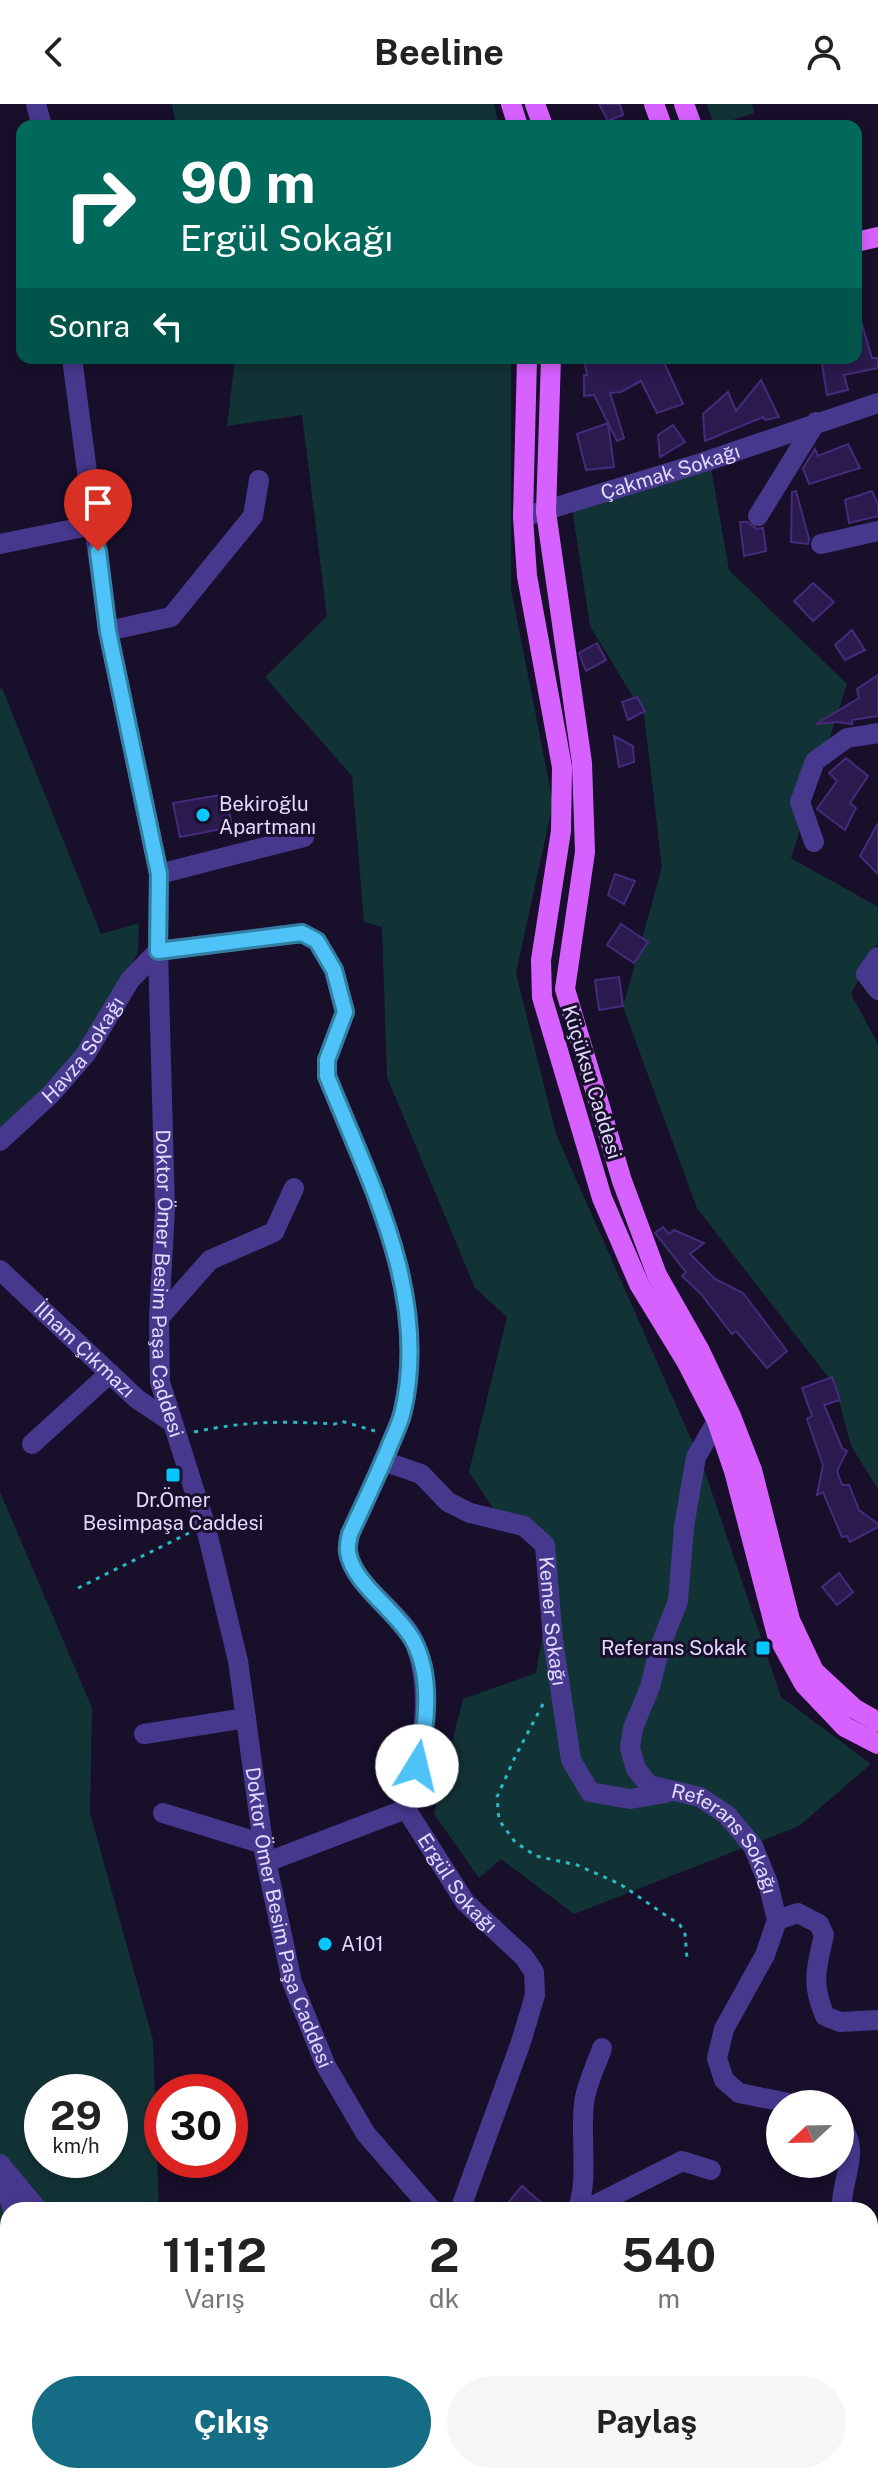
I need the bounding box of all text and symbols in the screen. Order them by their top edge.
icon: back [32,30,76,74]
icon: person [802,30,846,74]
text: Beeline [374,31,504,73]
text: 90 m [180,150,316,216]
icon: right [48,152,152,256]
text: Ergül Sokağı [180,217,393,259]
icon: left [146,304,190,348]
text: Sonra [48,308,130,344]
street label: Çakmak Sokağı [598,439,743,505]
pin [64,469,132,551]
icon: arrive [76,481,120,525]
place label: Bekiroğlu Apartmanı [219,792,316,839]
marker: Bekiroğlu Apartmanı [194,806,212,824]
street label: Havza Sokağı [37,992,129,1108]
street label: Küçüksu Caddesi [557,1002,627,1162]
street label: Doktor Ömer Besim Paşa Caddesi [147,1129,189,1440]
street label: İlham Çıkmazı [29,1297,140,1403]
marker: Dr.Ömer Besimpaşa Caddesi [164,1466,182,1484]
place label: Dr.Ömer Besimpaşa Caddesi [83,1487,263,1535]
street label: Kemer Sokağı [534,1556,572,1687]
place label: Referans Sokak [601,1636,747,1660]
marker: Referans Sokak [754,1639,772,1657]
position arrow [375,1724,459,1808]
street label: Doktor Ömer Besim Paşa Caddesi [241,1766,337,2071]
street label: Referans Sokağı [669,1779,782,1896]
street label: Ergül Sokağı [413,1829,502,1938]
place label: A101 [341,1932,384,1956]
marker: A101 [316,1935,334,1953]
speed limit sign: 30 [144,2074,248,2178]
north arrow [766,2090,854,2178]
map controls [766,2090,854,2178]
text: 29 [50,2092,102,2139]
text: km/h [52,2134,100,2158]
text: 11:12 [162,2226,267,2283]
text: 2 [429,2226,459,2283]
text: 540 [621,2226,716,2283]
text: Varış [184,2283,245,2314]
text: dk [429,2283,459,2314]
text: m [657,2283,680,2314]
button: Çıkış [32,2376,431,2468]
button: Paylaş [447,2376,846,2468]

